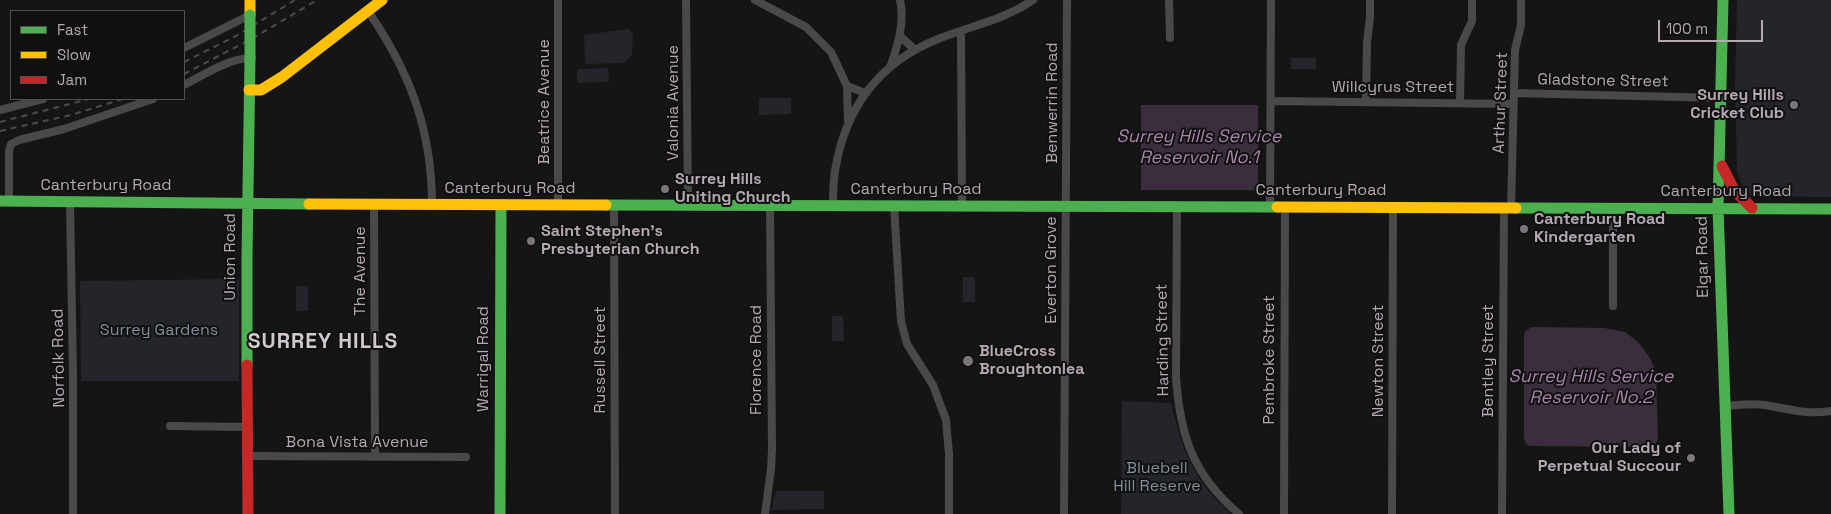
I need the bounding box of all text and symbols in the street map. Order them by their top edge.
legend [10,10,185,100]
scale bar [1661,10,1766,42]
text: 100 m [1666,19,1708,38]
text: Fast [57,20,88,39]
street label: Beatrice Avenue [535,39,555,165]
street label: Benwerrin Road [1043,42,1063,164]
text: Slow [57,45,91,64]
street label: Valonia Avenue [664,45,684,161]
street label: Arthur Street [1490,52,1512,154]
text: Jam [57,70,87,89]
street label: Gladstone Street [1537,70,1669,92]
street label: Willcyrus Street [1332,78,1454,98]
place label: Surrey Hills Cricket Club [1690,86,1784,124]
marker: Surrey Hills Cricket Club [1788,99,1800,111]
water label: Surrey Hills Service Reservoir No.1 [1117,126,1281,168]
place label: Surrey Hills Uniting Church [675,170,791,208]
street label: Canterbury Road [41,176,171,196]
street label: Canterbury Road [445,179,575,199]
street label: Canterbury Road [851,180,981,200]
street label: Canterbury Road [1256,181,1386,201]
street label: Canterbury Road [1661,182,1791,202]
marker: Surrey Hills Uniting Church [659,183,671,195]
place label: Canterbury Road Kindergarten [1534,210,1665,248]
street label: Union Road [221,213,241,301]
street label: Everton Grove [1042,216,1062,324]
street label: Elgar Road [1693,216,1713,298]
place label: Saint Stephen's Presbyterian Church [541,222,700,260]
marker: Canterbury Road Kindergarten [1518,223,1530,235]
street label: The Avenue [351,226,371,316]
marker: Saint Stephen's Presbyterian Church [525,235,537,247]
street label: Harding Street [1152,283,1174,397]
street label: Pembroke Street [1260,295,1280,425]
street label: Bentley Street [1479,304,1499,418]
street label: Florence Road [747,305,767,415]
street label: Newton Street [1369,305,1389,417]
street label: Warrigal Road [474,306,494,412]
street label: Russell Street [591,306,611,414]
street label: Norfolk Road [49,308,69,408]
park label: Surrey Gardens [100,321,218,341]
district label: SURREY HILLS [246,329,400,355]
place label: BlueCross Broughtonlea [979,342,1085,380]
marker: BlueCross Broughtonlea [961,354,975,368]
water label: Surrey Hills Service Reservoir No.2 [1509,366,1673,408]
street label: Bona Vista Avenue [286,433,428,453]
place label: Our Lady of Perpetual Succour [1538,439,1681,477]
marker: Our Lady of Perpetual Succour [1685,452,1697,464]
park label: Bluebell Hill Reserve [1113,459,1201,497]

